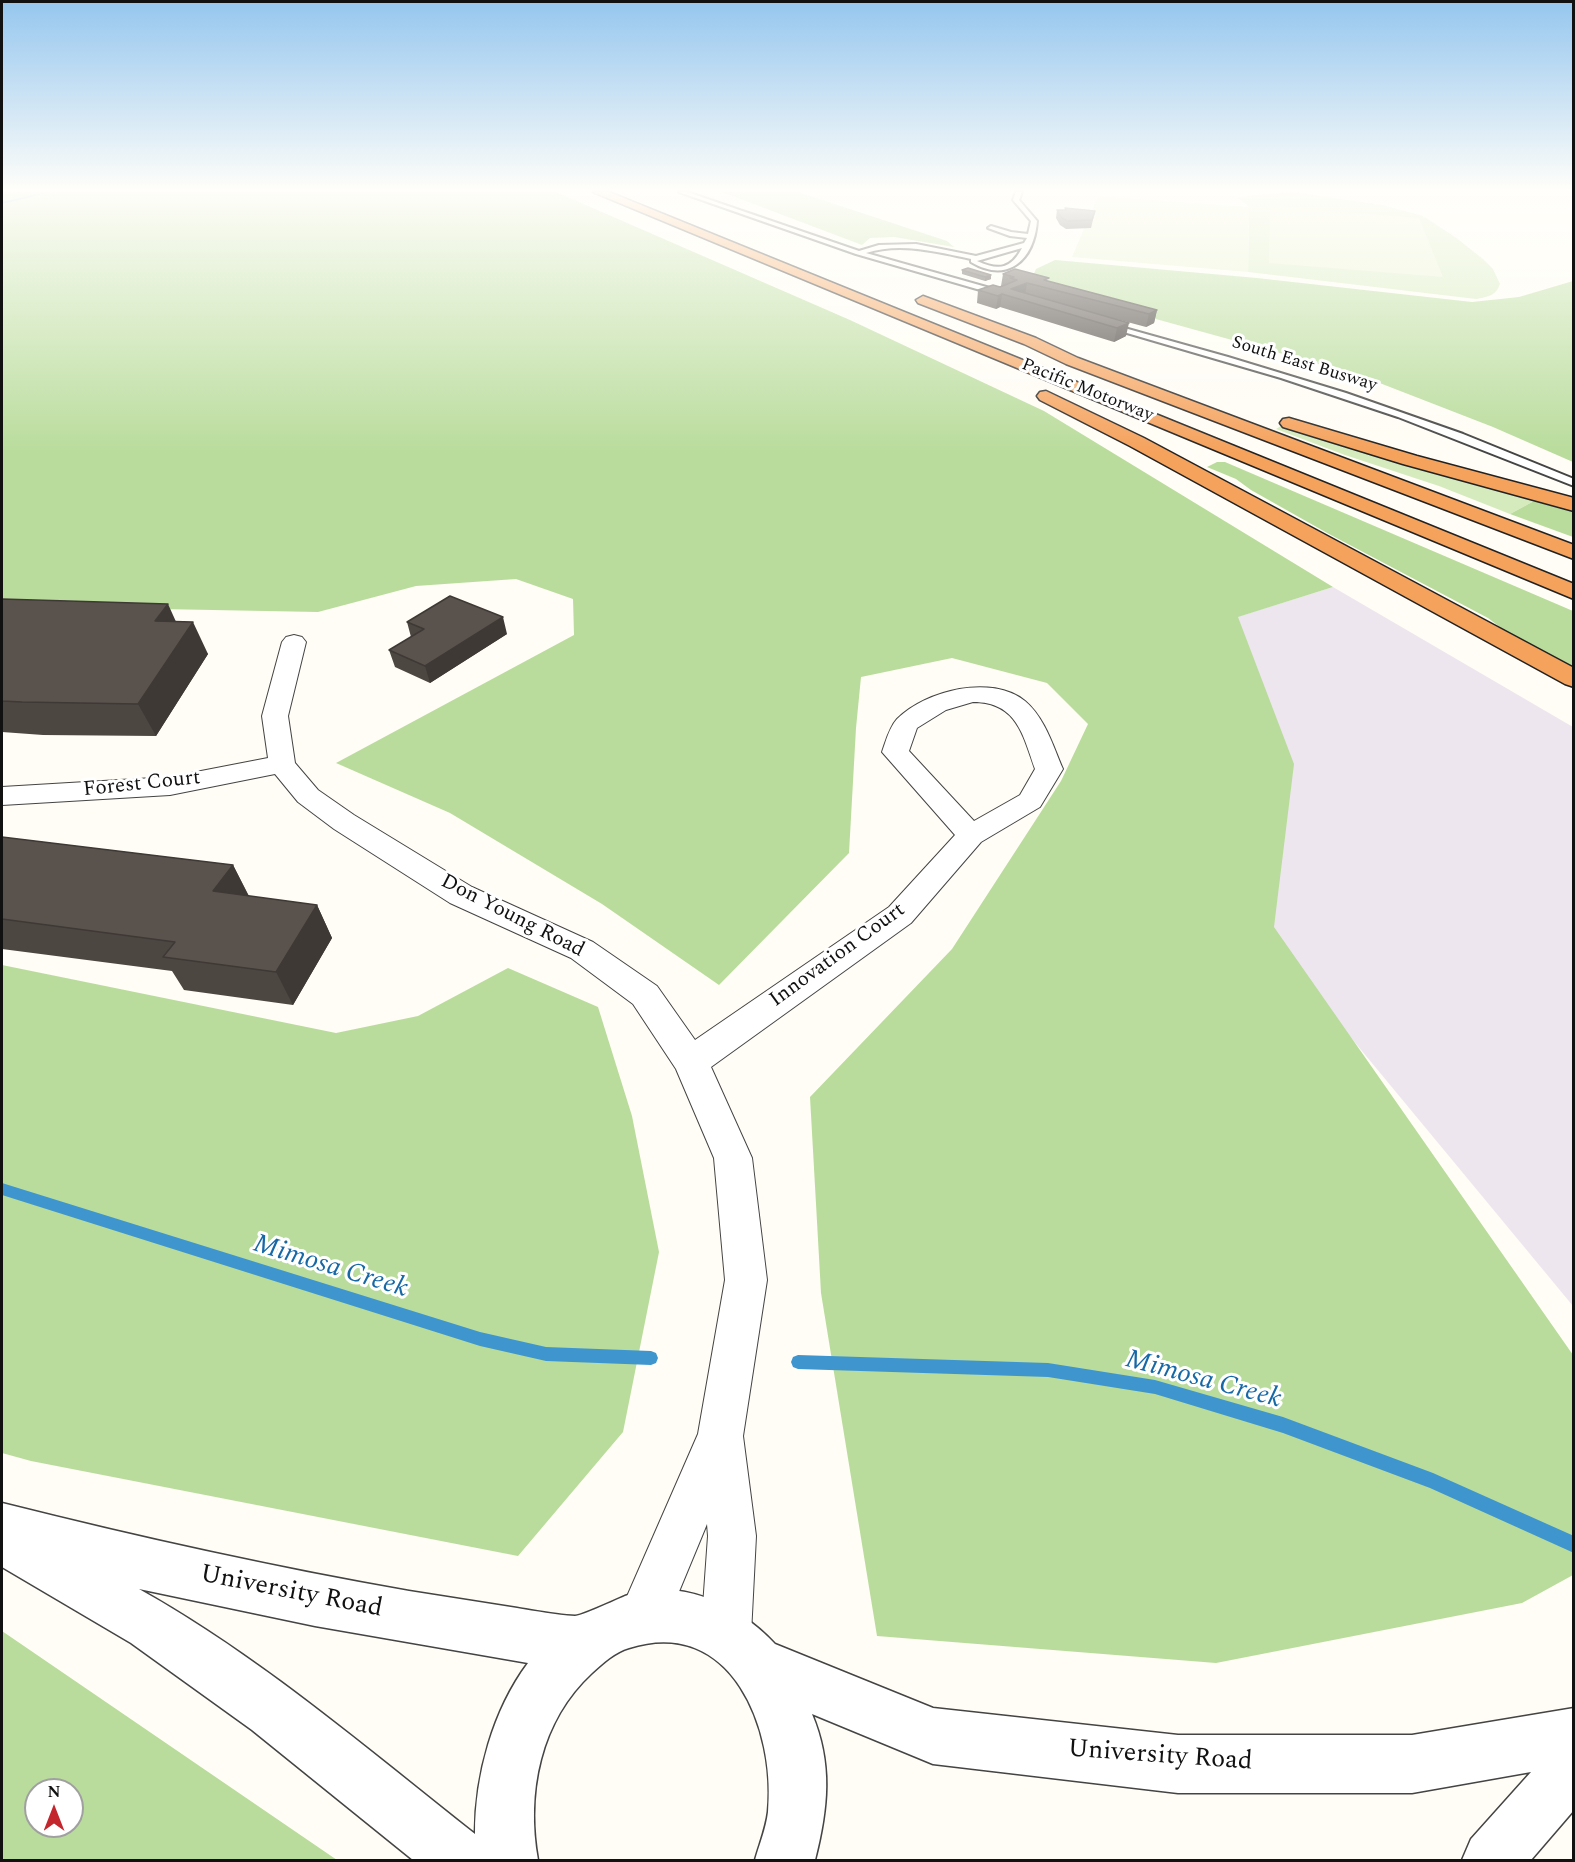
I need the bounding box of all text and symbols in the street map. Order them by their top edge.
street label: South East Busway [1229,333,1379,397]
street label: Pacific Motorway [1018,355,1156,427]
street label: Forest Court [82,766,202,804]
street label: Don Young Road [436,870,588,964]
street label: Innovation Court [765,898,911,1014]
water label: Mimosa Creek [249,1229,411,1307]
water label: Mimosa Creek [1122,1345,1284,1417]
street label: University Road [197,1560,385,1626]
street label: University Road [1067,1735,1253,1779]
north arrow [24,1778,84,1838]
text: N [47,1780,61,1804]

